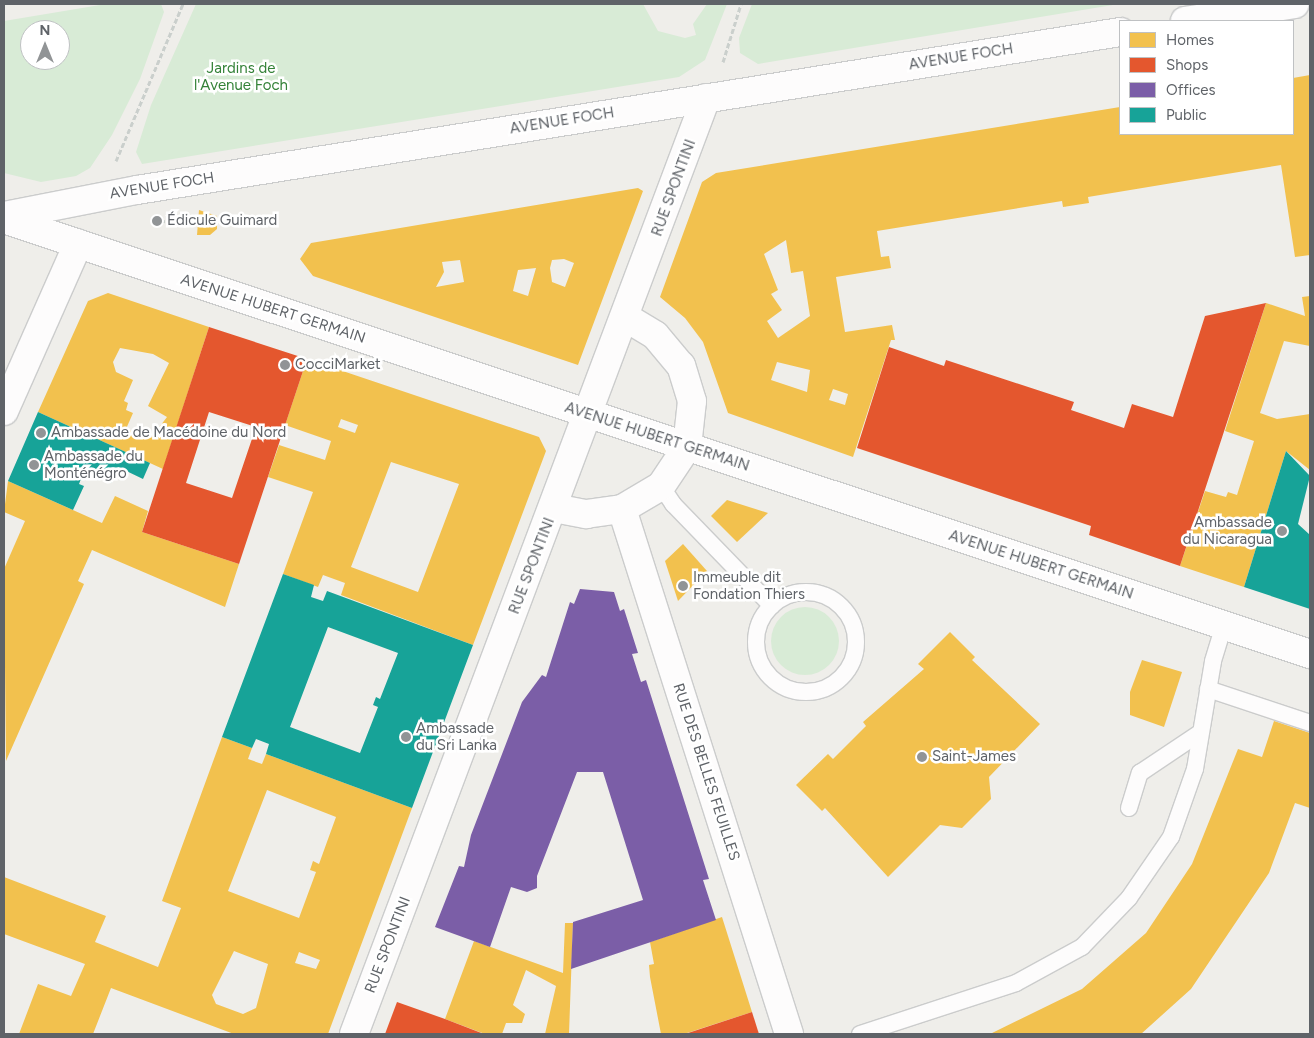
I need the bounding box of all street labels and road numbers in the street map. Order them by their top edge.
street label: AVENUE FOCH [908,40,1014,74]
street label: AVENUE FOCH [509,104,615,138]
street label: RUE SPONTINI [648,137,700,239]
street label: AVENUE FOCH [109,169,215,203]
street label: AVENUE HUBERT GERMAIN [178,271,368,347]
street label: AVENUE HUBERT GERMAIN [562,399,752,475]
street label: RUE SPONTINI [505,515,559,617]
street label: AVENUE HUBERT GERMAIN [946,527,1136,603]
street label: RUE DES BELLES FEUILLES [669,681,743,863]
street label: RUE SPONTINI [361,894,415,996]

